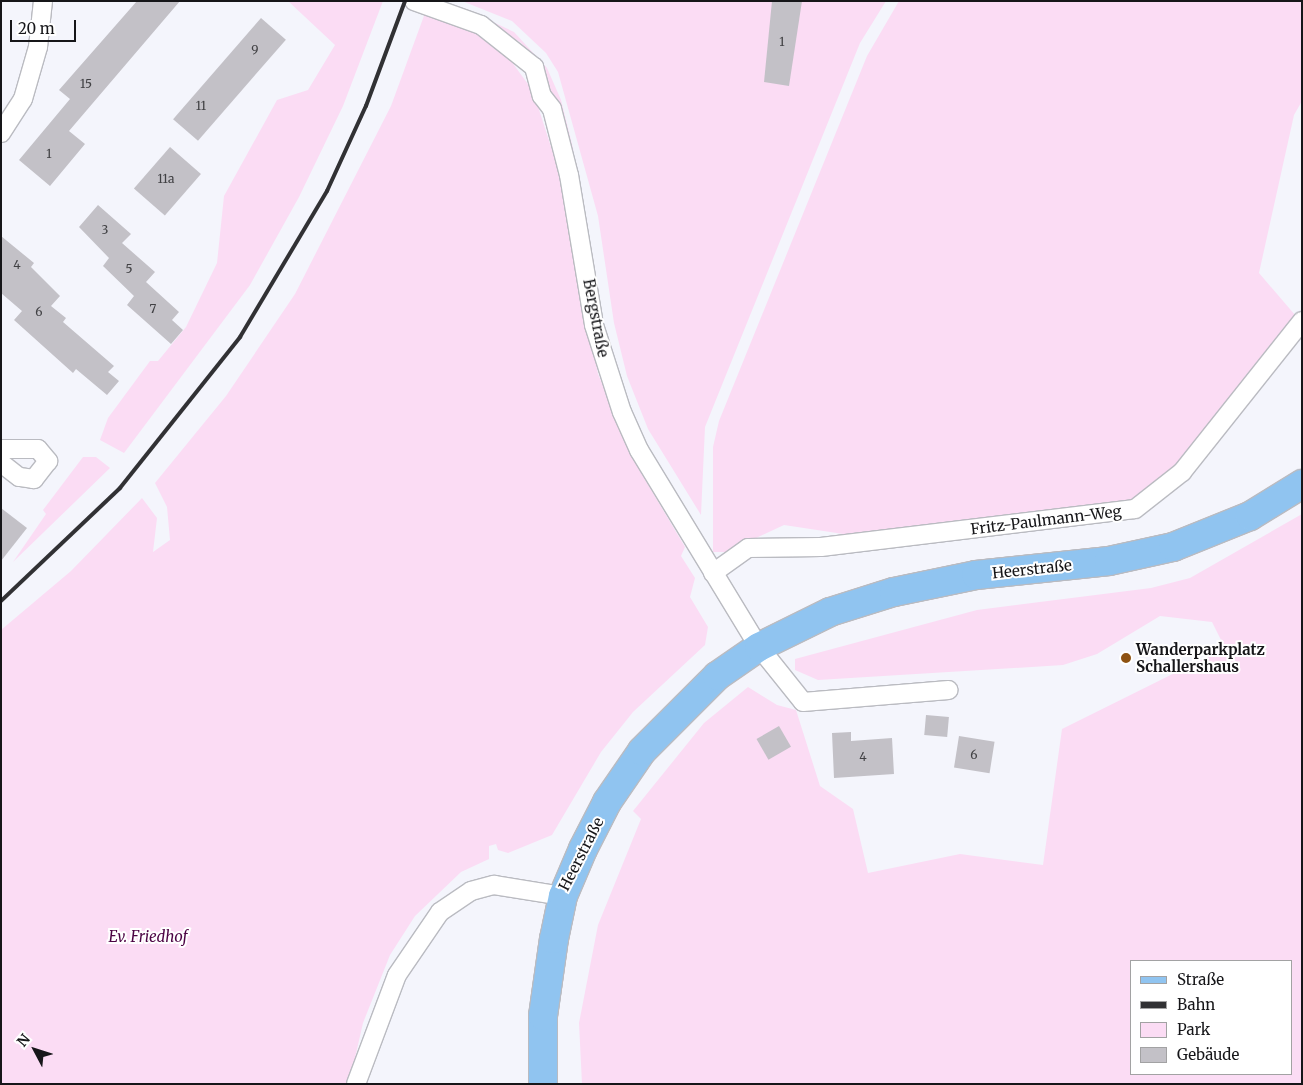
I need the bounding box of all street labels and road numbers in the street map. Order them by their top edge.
street label: Bergstraße [580,277,612,359]
street label: Fritz-Paulmann-Weg [970,502,1122,538]
street label: Heerstraße [991,556,1073,582]
street label: Heerstraße [555,814,607,894]

